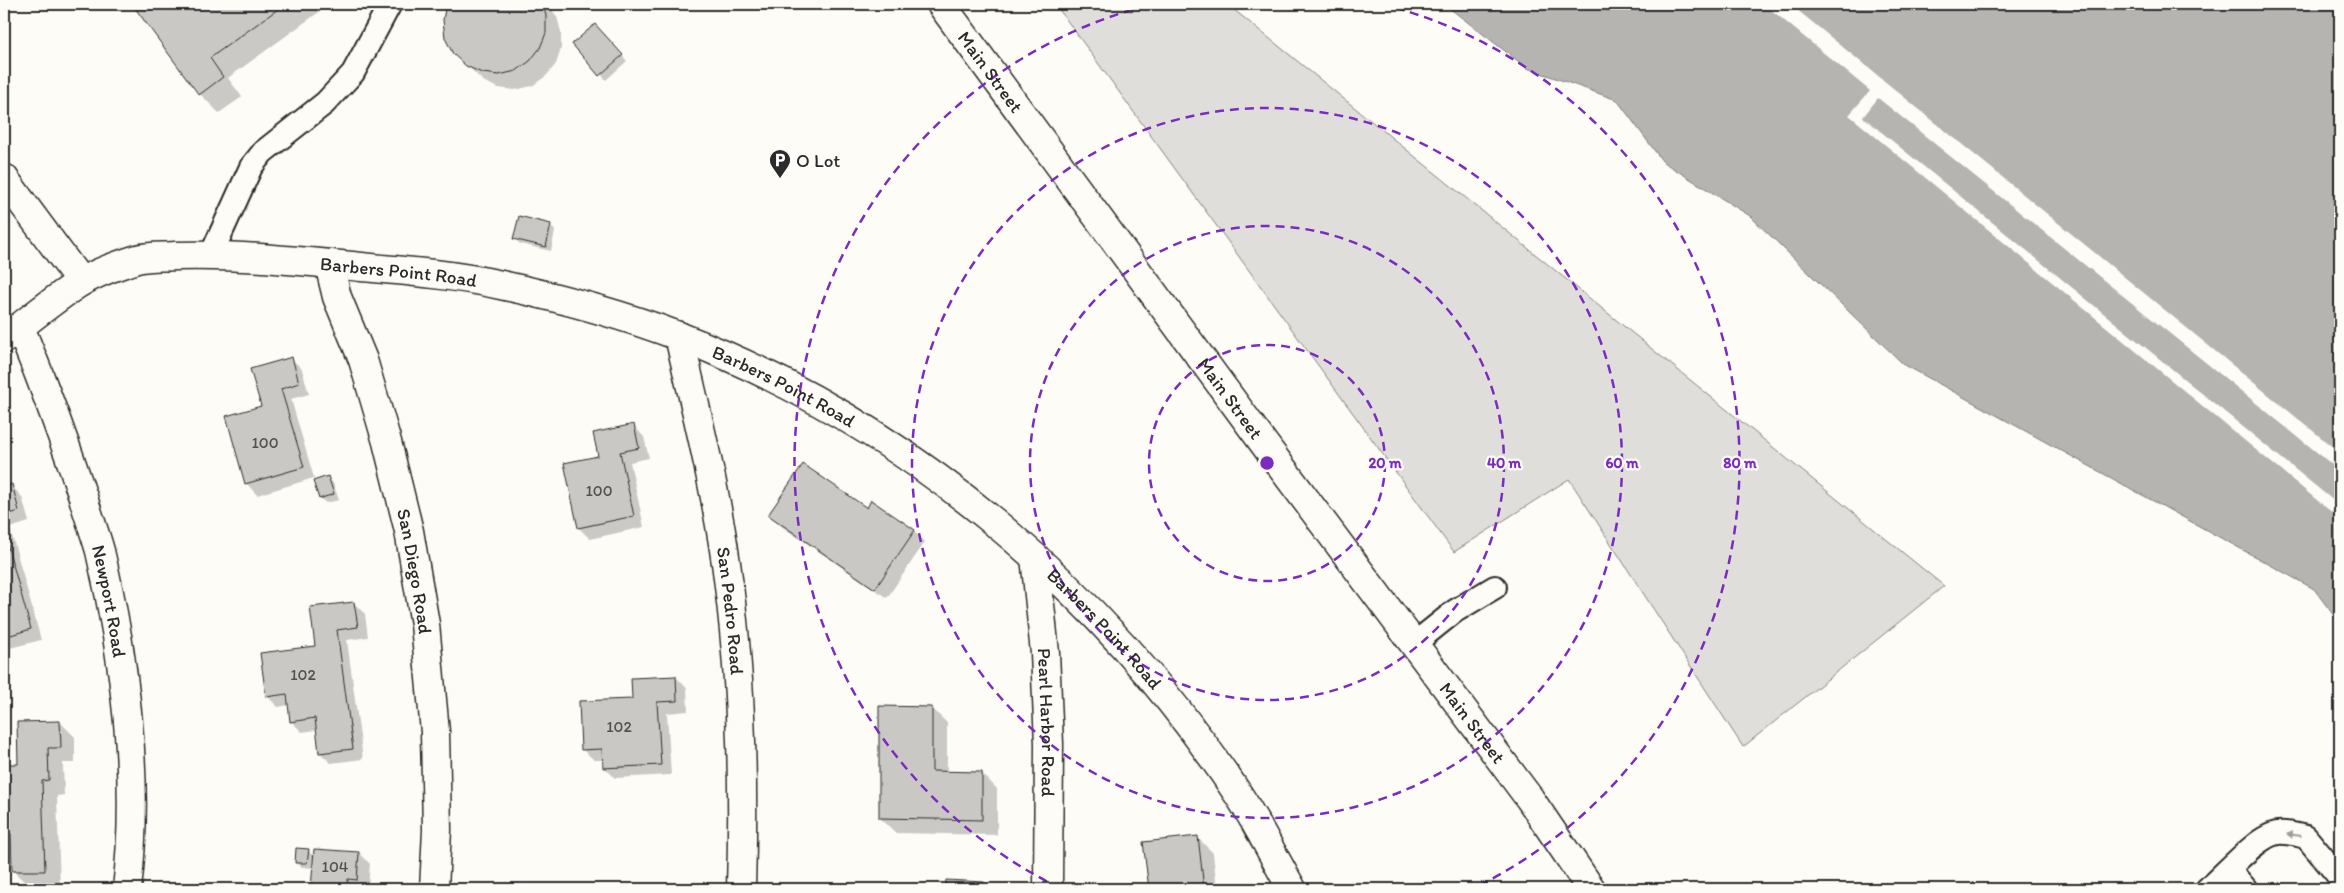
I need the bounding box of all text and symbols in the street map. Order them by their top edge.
street label: Main Street [953,26,1028,117]
parking icon: O Lot [768,148,792,179]
place label: O Lot [796,149,840,172]
street label: Barbers Point Road [319,251,479,292]
street label: Barbers Point Road [709,340,860,432]
street label: Main Street [1193,353,1268,443]
house number: 100 [251,433,279,452]
centre of rings [1258,454,1276,472]
text: 20 m [1368,454,1402,472]
text: 40 m [1487,454,1522,472]
text: 60 m [1605,454,1639,472]
text: 80 m [1723,454,1757,472]
house number: 100 [585,481,613,500]
street label: San Diego Road [392,506,437,636]
street label: Newport Road [87,543,132,659]
street label: San Pedro Road [712,545,749,676]
street label: Barbers Point Road [1043,563,1167,694]
street label: Pearl Harbor Road [1033,648,1060,798]
house number: 102 [290,665,316,684]
street label: Main Street [1435,678,1511,768]
house number: 102 [606,717,632,736]
one-way arrow [2285,831,2301,839]
house number: 104 [322,857,349,876]

